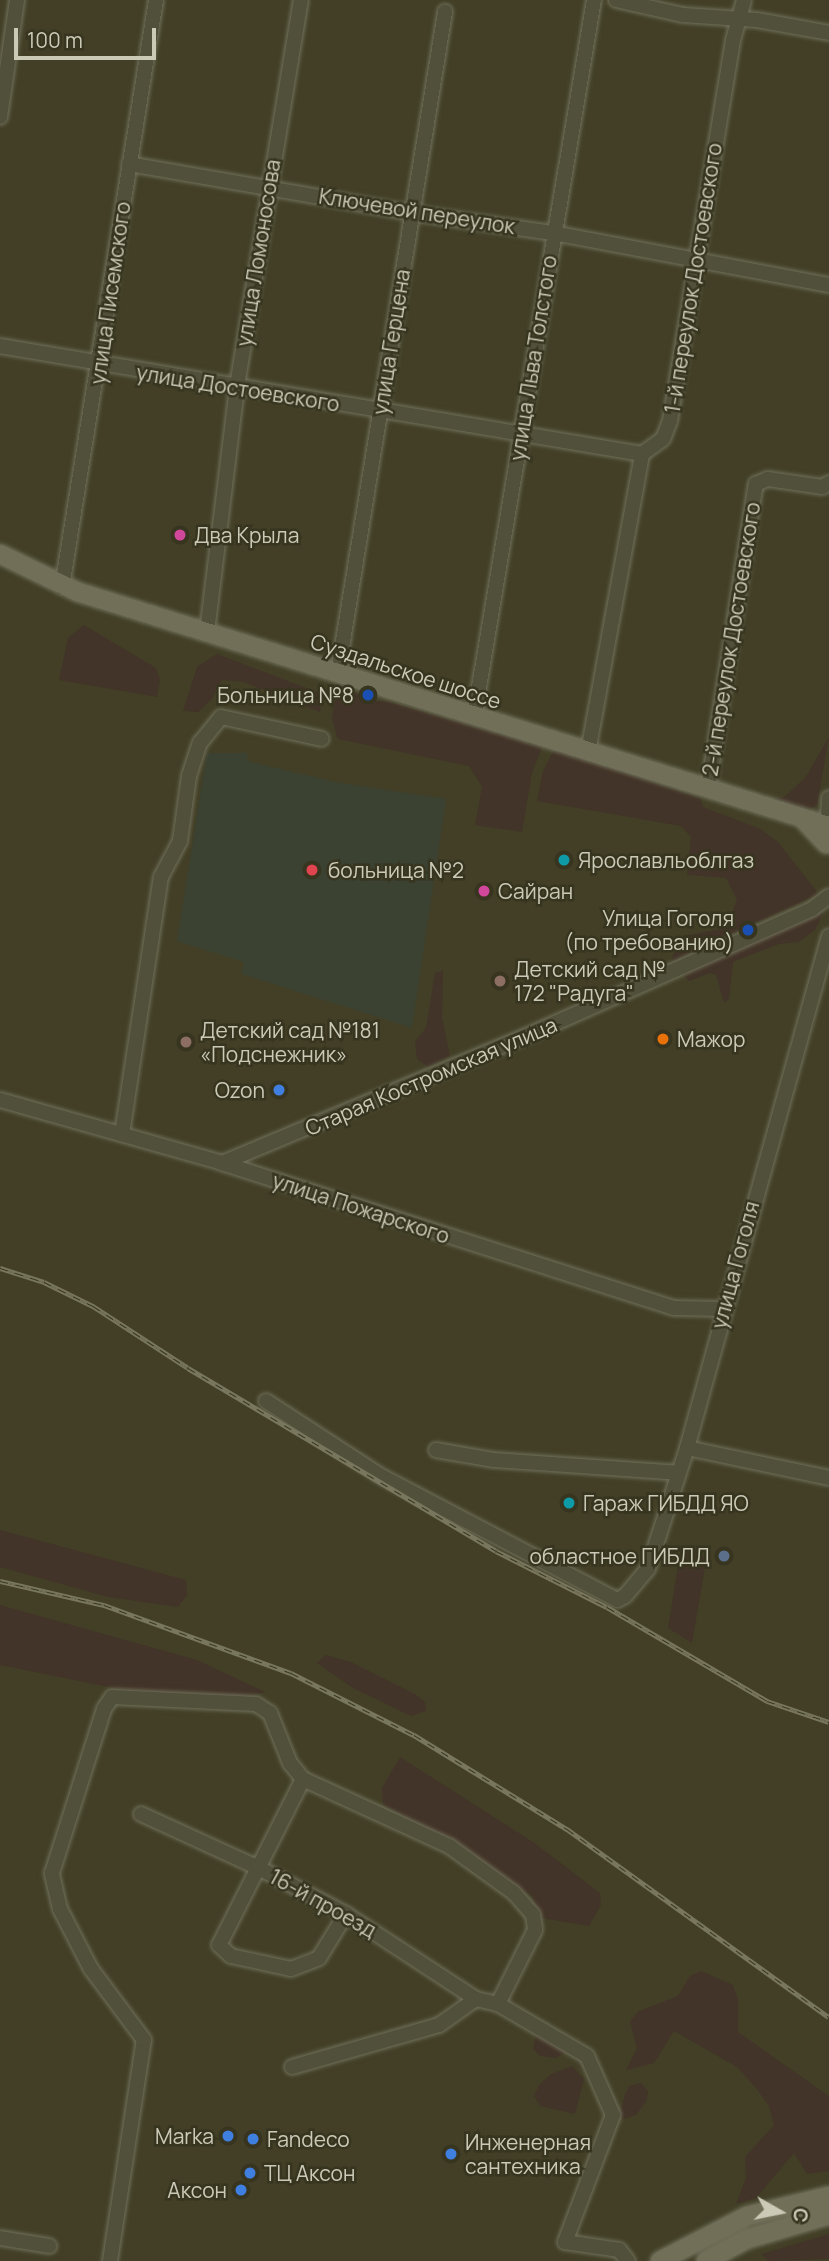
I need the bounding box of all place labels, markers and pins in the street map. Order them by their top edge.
place label: Два Крыла [194,522,299,548]
marker: Два Крыла [172,527,188,543]
place label: Больница №8 [217,682,354,708]
marker: Больница №8 [360,687,376,703]
place label: Ярославльоблгаз [578,847,754,873]
marker: Ярославльоблгаз [556,852,572,868]
place label: больница №2 [328,857,464,883]
marker: больница №2 [302,860,322,880]
place label: Сайран [498,878,573,904]
marker: Сайран [476,883,492,899]
place label: Улица Гоголя (по требованию) [564,905,734,955]
marker: Улица Гоголя (по требованию) [740,922,756,938]
place label: Детский сад № 172 "Радуга" [514,956,665,1006]
marker: Детский сад № 172 "Радуга" [492,973,508,989]
place label: Детский сад №181 «Подснежник» [200,1017,380,1067]
place label: Мажор [677,1026,745,1052]
marker: Мажор [655,1031,671,1047]
marker: Детский сад №181 «Подснежник» [178,1034,194,1050]
place label: Ozon [215,1077,265,1103]
marker: Ozon [271,1082,287,1098]
place label: Гараж ГИБДД ЯО [583,1490,749,1516]
marker: Гараж ГИБДД ЯО [561,1495,577,1511]
place label: областное ГИБДД [530,1543,710,1569]
marker: областное ГИБДД [716,1548,732,1564]
place label: Marka [155,2123,214,2149]
place label: Fandeco [267,2126,350,2152]
marker: Marka [220,2128,236,2144]
place label: Инженерная сантехника [465,2129,591,2179]
marker: Fandeco [245,2131,261,2147]
marker: Инженерная сантехника [443,2146,459,2162]
place label: ТЦ Аксон [264,2160,355,2186]
marker: ТЦ Аксон [242,2165,258,2181]
place label: Аксон [167,2177,227,2203]
marker: Аксон [233,2182,249,2198]

